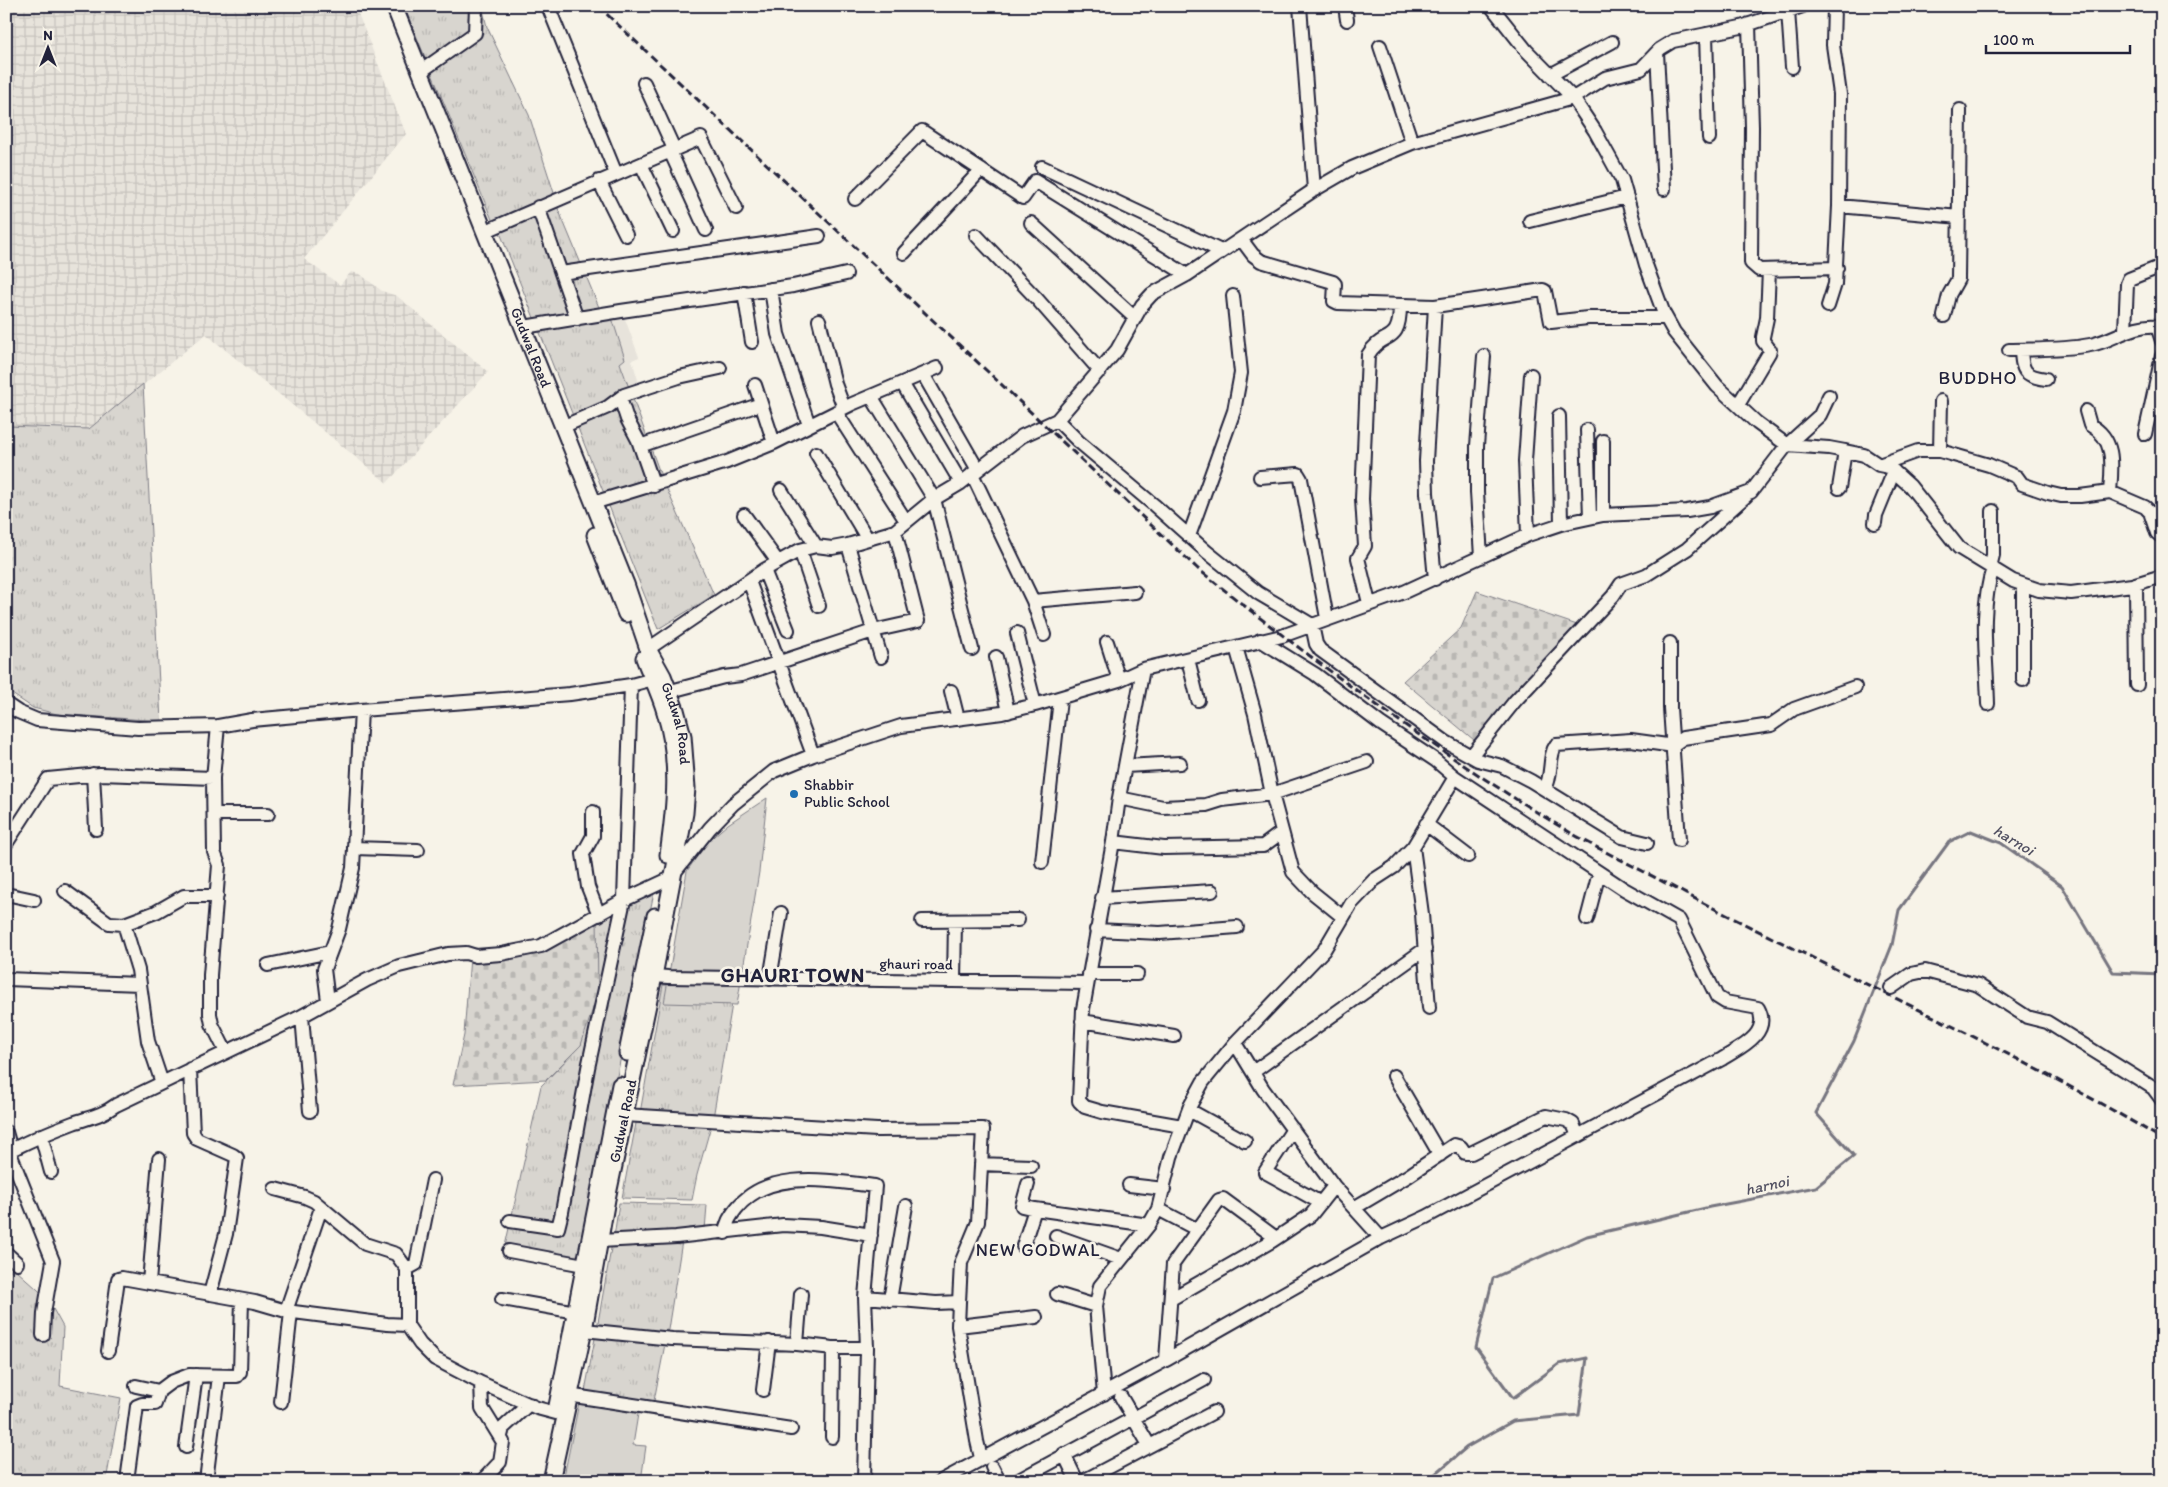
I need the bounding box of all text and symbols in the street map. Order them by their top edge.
north arrow [22,22,72,72]
scale bar [1986,22,2129,54]
text: N [43,27,53,44]
text: 100 m [1993,31,2035,49]
street label: Gudwal Road [507,305,556,391]
district label: BUDDHO [1939,367,2017,389]
street label: Gudwal Road [657,679,694,766]
place label: Shabbir Public School [804,776,891,811]
marker: Shabbir Public School [788,788,800,800]
water label: harnoi [1990,820,2040,861]
street label: ghauri road [879,954,953,974]
district label: GHAURI TOWN [721,963,865,987]
street label: Gudwal Road [605,1077,641,1164]
water label: harnoi [1743,1171,1793,1199]
district label: NEW GODWAL [976,1239,1100,1261]

